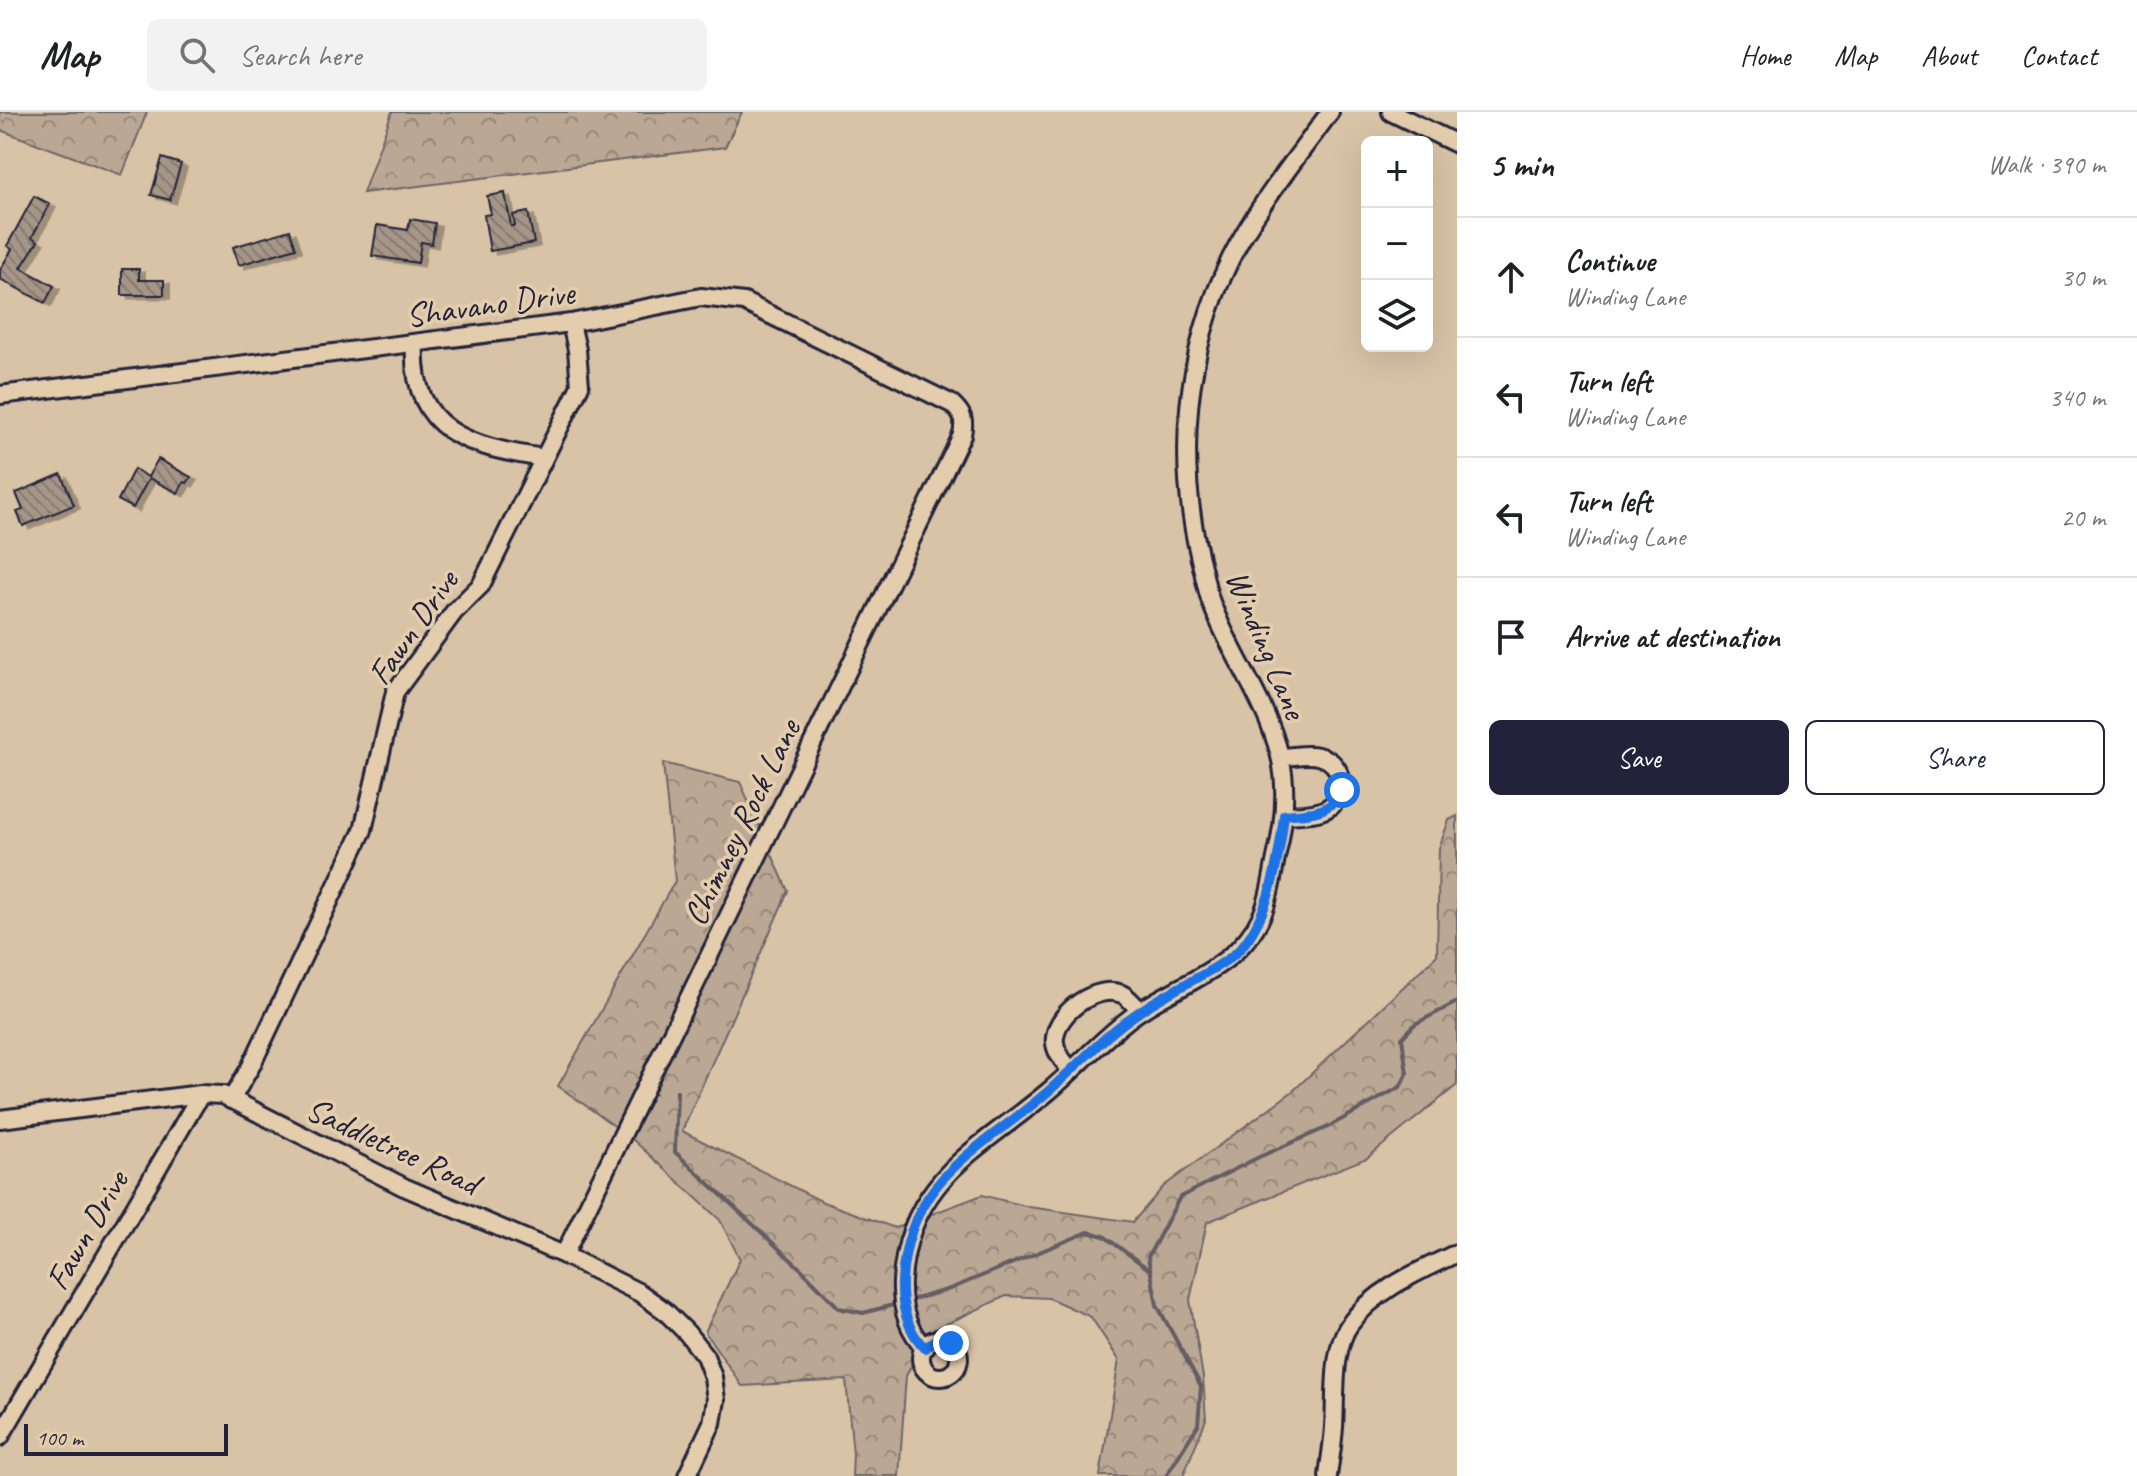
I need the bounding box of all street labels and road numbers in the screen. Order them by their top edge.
street label: Shavano Drive [403,270,579,337]
street label: Fawn Drive [357,560,469,693]
street label: Winding Lane [1216,563,1318,728]
street label: Chimney Rock Lane [673,711,811,932]
street label: Saddletree Road [300,1087,490,1206]
street label: Fawn Drive [35,1161,139,1298]

